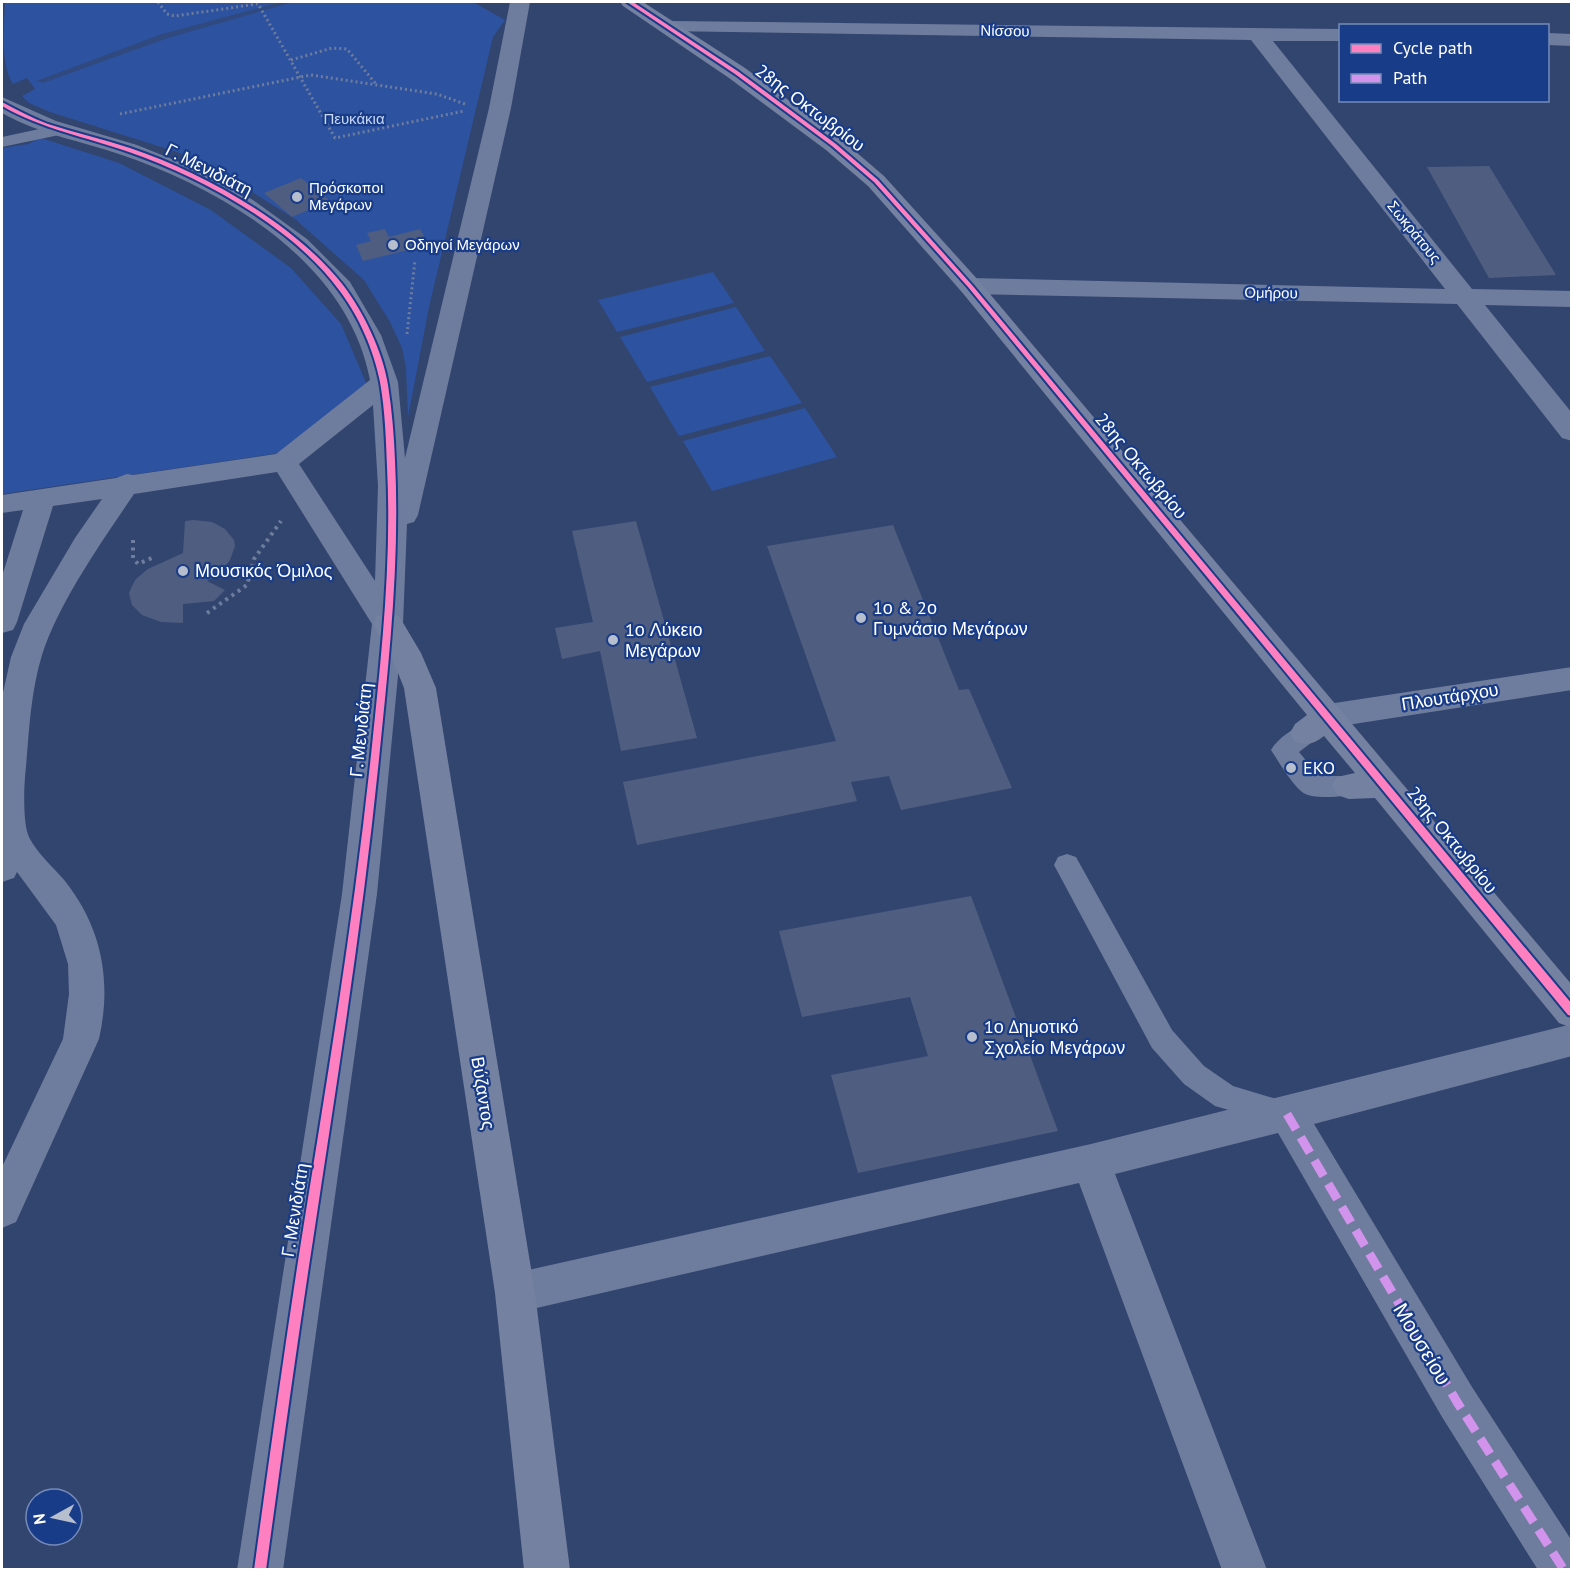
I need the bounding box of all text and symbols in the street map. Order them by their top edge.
street label: Νίσσου [980,21,1030,40]
legend [1339,24,1549,102]
text: Cycle path [1393,36,1473,59]
street label: 28ης Οκτωβρίου [751,59,870,156]
text: Path [1393,66,1427,89]
park label: Πευκάκια [323,109,385,128]
street label: Γ. Μενιδιάτη [162,138,257,201]
place label: Πρόσκοποι Μεγάρων [309,178,383,214]
marker: Πρόσκοποι Μεγάρων [290,190,304,204]
street label: Σωκράτους [1383,196,1445,267]
place label: Οδηγοί Μεγάρων [405,235,520,254]
marker: Οδηγοί Μεγάρων [386,238,400,252]
street label: Ομήρου [1244,283,1298,302]
street label: 28ης Οκτωβρίου [1090,408,1192,523]
place label: Μουσικός Όμιλος [195,559,333,582]
marker: Μουσικός Όμιλος [176,564,190,578]
place label: 1ο & 2ο Γυμνάσιο Μεγάρων [873,596,1028,640]
marker: 1ο & 2ο Γυμνάσιο Μεγάρων [854,611,868,625]
place label: 1ο Λύκειο Μεγάρων [625,618,703,662]
marker: 1ο Λύκειο Μεγάρων [606,633,620,647]
street label: Πλουτάρχου [1400,677,1500,716]
street label: Γ. Μενιδιάτη [344,682,377,778]
place label: EKO [1303,756,1335,779]
marker: EKO [1284,761,1298,775]
street label: 28ης Οκτωβρίου [1402,781,1503,898]
place label: 1ο Δημοτικό Σχολείο Μεγάρων [984,1015,1125,1059]
marker: 1ο Δημοτικό Σχολείο Μεγάρων [965,1030,979,1044]
street label: Βύζαντος [466,1055,501,1131]
street label: Γ. Μενιδιάτη [276,1161,313,1259]
street label: Μουσείου [1387,1298,1457,1390]
north arrow [24,1487,84,1547]
text: N [29,1512,50,1526]

